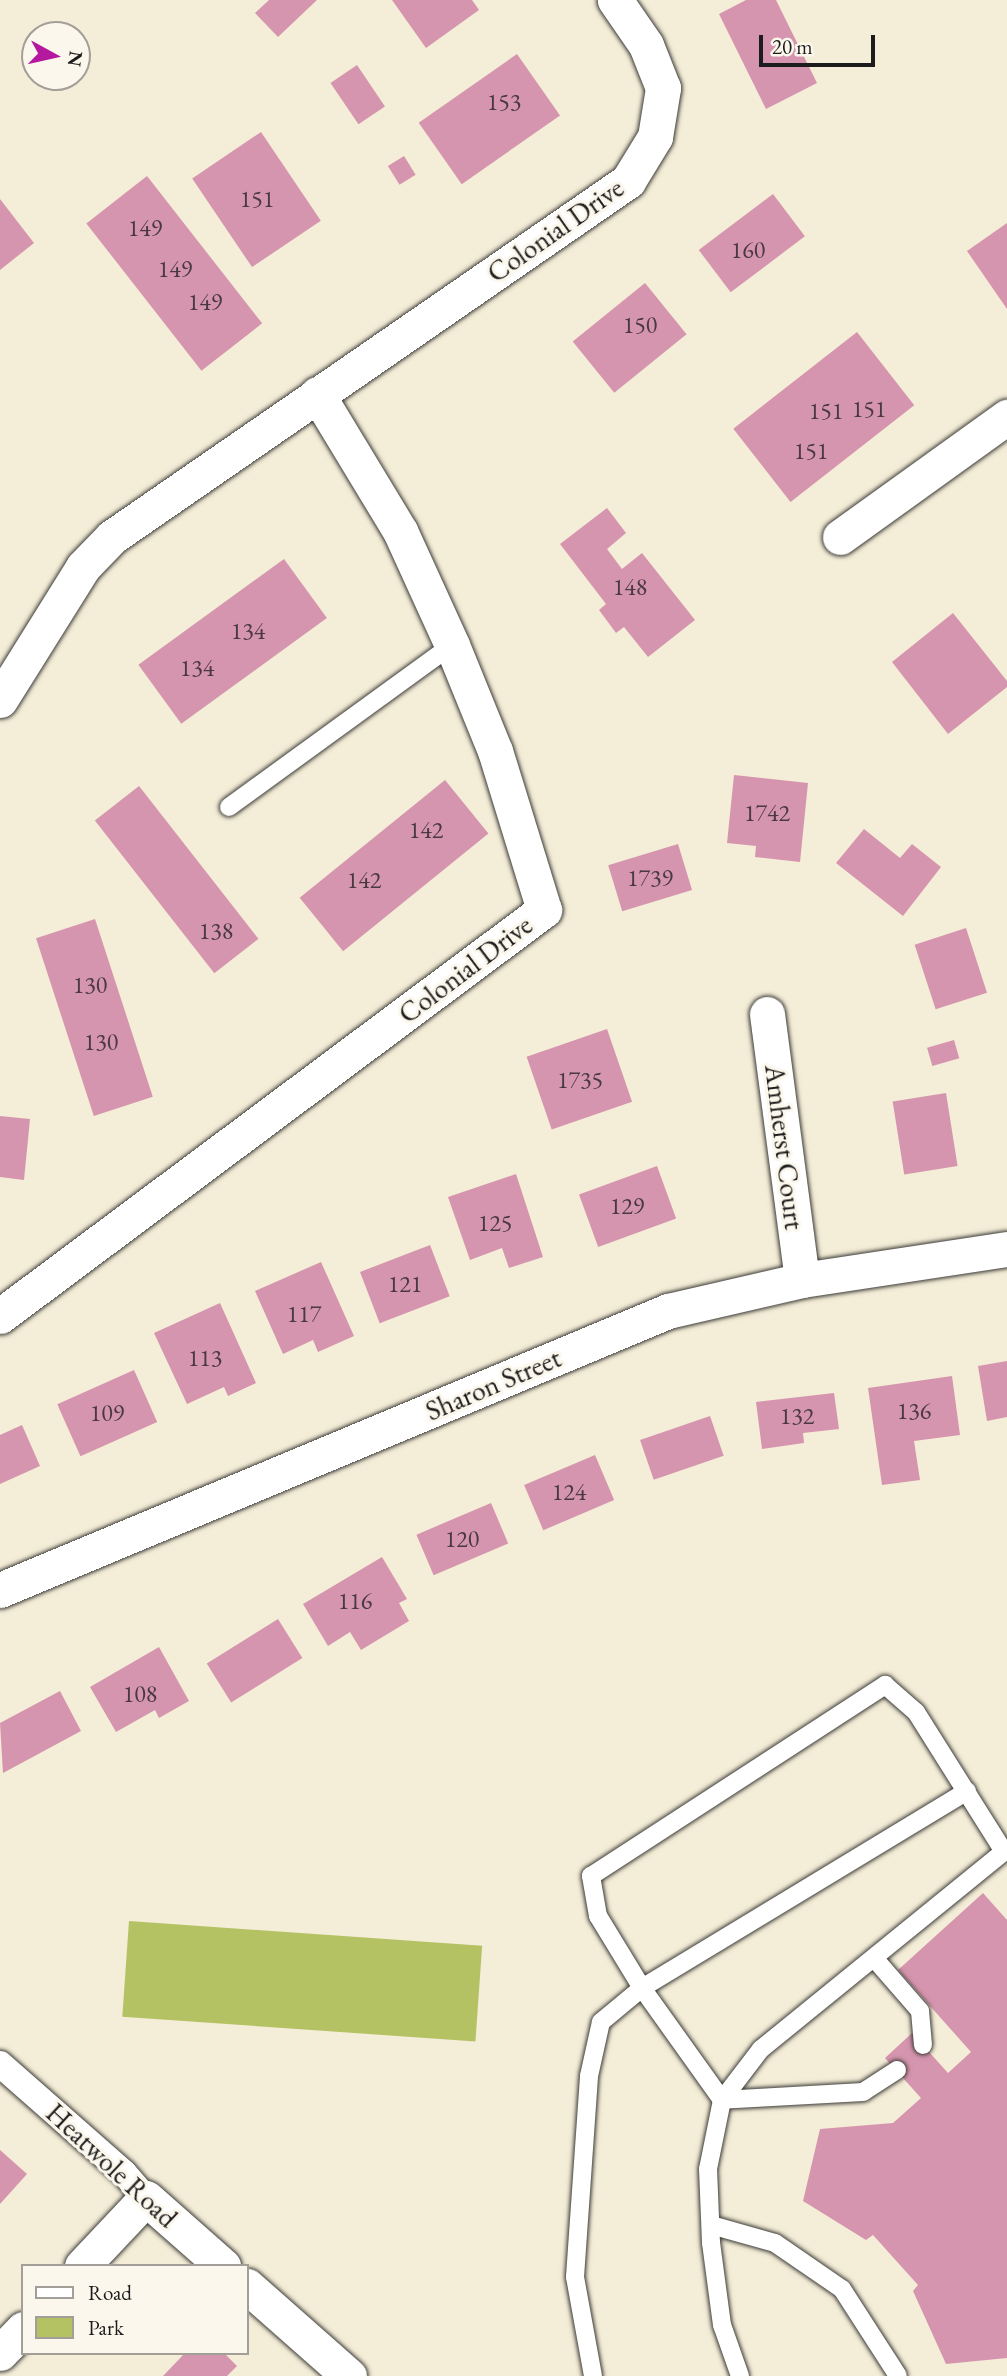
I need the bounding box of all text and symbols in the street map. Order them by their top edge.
north arrow [21,21,91,91]
scale bar [762,21,878,65]
text: 20 m [772,33,813,60]
text: N [62,49,89,68]
house number: 153 [487,88,521,116]
street label: Colonial Drive [480,171,630,289]
house number: 151 [240,185,274,213]
house number: 149 [128,214,162,242]
house number: 160 [731,236,765,264]
house number: 149 [158,255,192,283]
house number: 149 [188,288,222,316]
house number: 150 [623,311,657,339]
house number: 151 [852,395,886,423]
house number: 151 [809,397,843,425]
house number: 151 [794,437,828,465]
house number: 148 [613,573,647,601]
house number: 134 [231,617,265,645]
house number: 134 [180,654,214,682]
house number: 1742 [744,799,790,827]
house number: 142 [409,816,443,844]
house number: 1739 [627,864,673,892]
house number: 142 [347,866,381,894]
street label: Colonial Drive [391,908,539,1030]
house number: 138 [199,917,233,945]
house number: 130 [73,971,107,999]
house number: 130 [84,1028,118,1056]
street label: Amherst Court [758,1063,812,1231]
house number: 1735 [557,1066,603,1094]
house number: 129 [610,1192,644,1220]
house number: 125 [478,1209,512,1237]
house number: 121 [388,1270,422,1298]
house number: 117 [287,1300,321,1328]
street label: Sharon Street [420,1340,566,1428]
house number: 113 [188,1344,222,1372]
house number: 136 [897,1397,931,1425]
house number: 109 [90,1399,124,1427]
house number: 132 [780,1402,814,1430]
house number: 124 [552,1478,586,1506]
house number: 120 [445,1525,479,1553]
house number: 116 [338,1587,372,1615]
house number: 108 [123,1680,157,1708]
street label: Heatwole Road [39,2096,185,2234]
legend [21,2264,248,2355]
text: Road [88,2279,132,2306]
text: Park [88,2314,124,2341]

